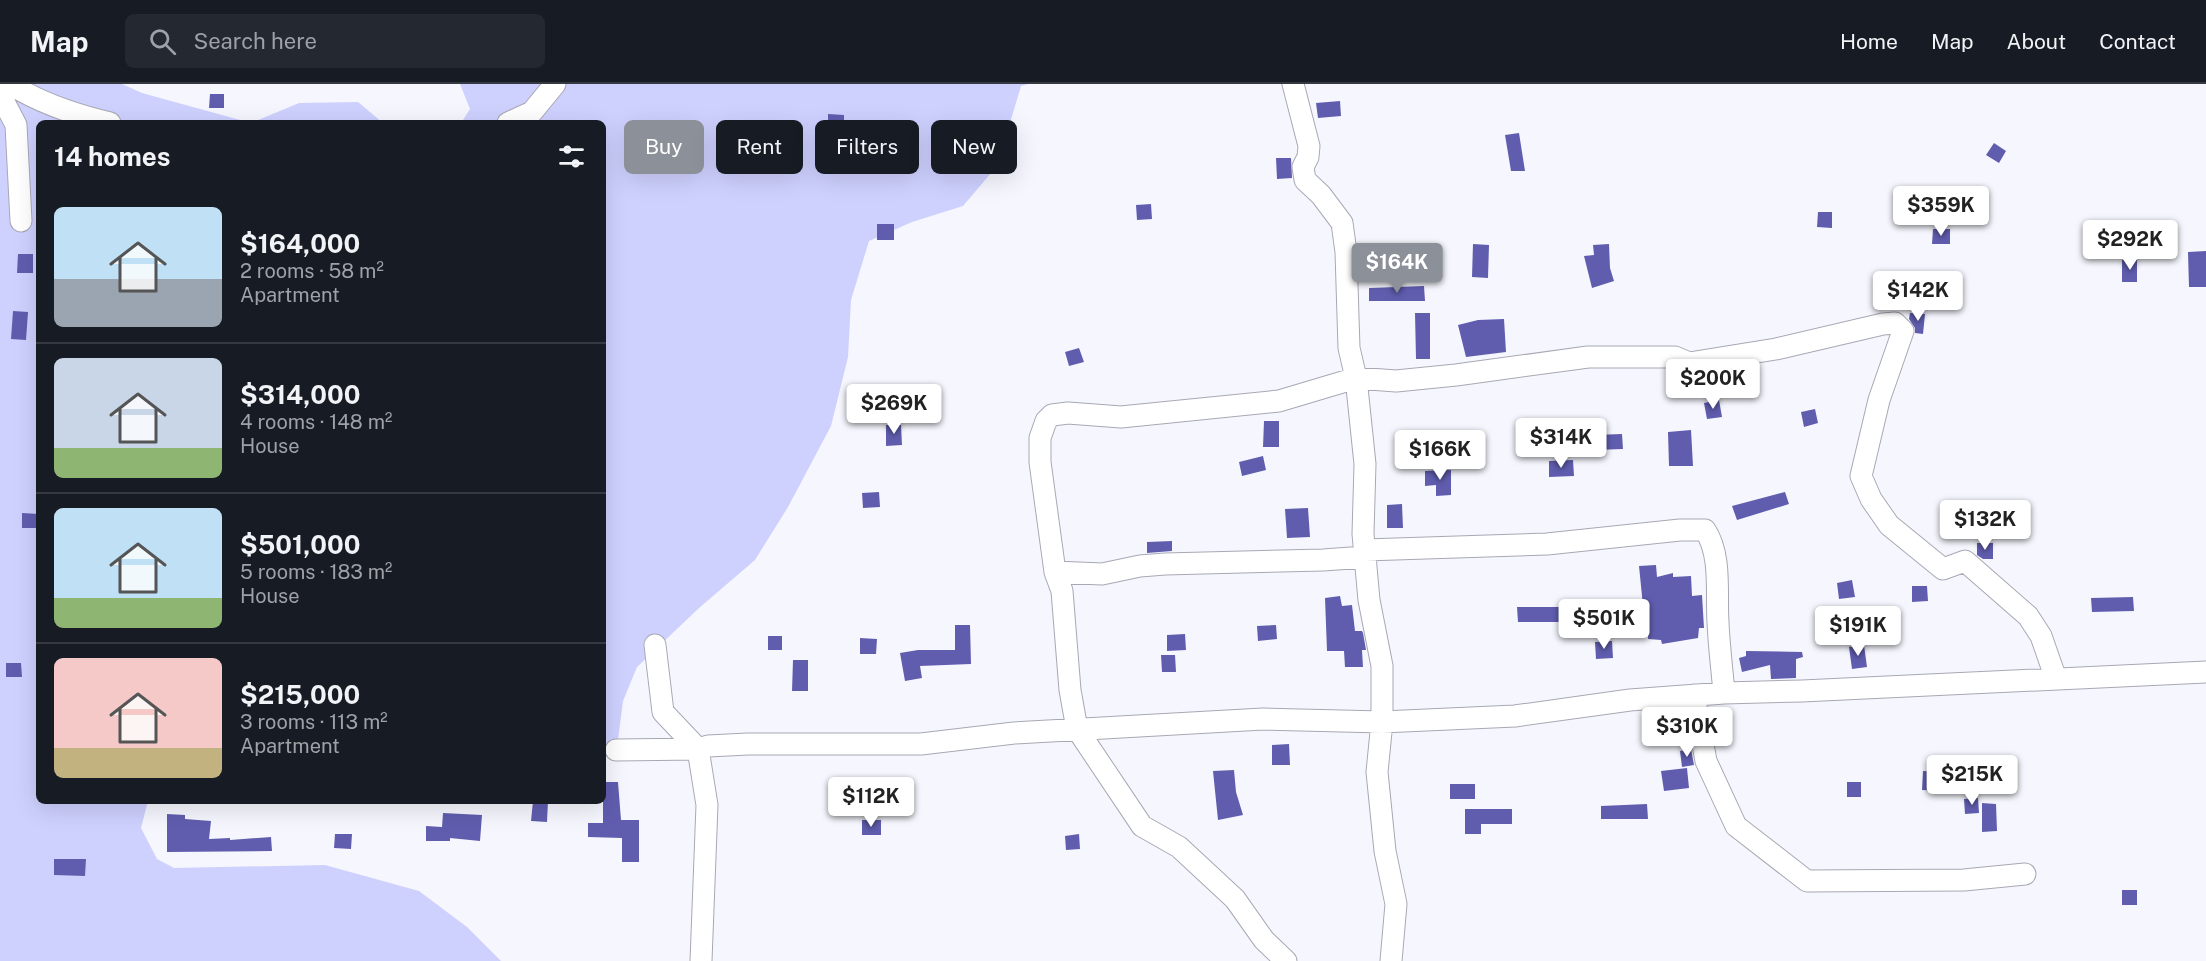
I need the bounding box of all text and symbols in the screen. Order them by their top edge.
search box [125,14,545,68]
text: Map [30,25,89,58]
icon: search [146,25,179,58]
text: Search here [194,28,317,54]
text: Home [1840,29,1898,54]
text: Map [1931,29,1974,54]
text: About [2007,29,2066,54]
text: Contact [2099,29,2176,54]
chip: Buy [624,120,704,174]
chip: Rent [716,120,803,174]
chip: Filters [815,120,919,174]
chip: New [931,120,1017,174]
icon: filters [555,140,588,173]
text: 14 homes [54,141,170,172]
pin: $359K [1899,186,1983,237]
text: $359K [1907,193,1975,217]
pin: $292K [2088,220,2172,271]
text: $292K [2097,227,2163,251]
text: $164,000 [240,228,360,259]
icon: home [102,231,174,303]
pin: $164K [1355,243,1439,294]
text: $164K [1366,250,1428,274]
text: 2 rooms · 58 m² [240,259,384,283]
pin: $142K [1876,271,1960,322]
text: $142K [1887,278,1949,302]
text: Apartment [240,283,340,307]
pin: $200K [1671,359,1755,410]
text: $200K [1680,366,1746,390]
text: $314,000 [240,379,360,410]
icon: home [102,382,174,454]
pin: $269K [852,384,936,435]
text: $269K [861,391,927,415]
text: 4 rooms · 148 m² [240,410,392,434]
pin: $314K [1519,418,1603,469]
text: $314K [1530,425,1592,449]
pin: $166K [1398,430,1482,481]
text: House [240,434,300,458]
text: $166K [1409,437,1471,461]
pin: $132K [1943,500,2027,551]
text: $132K [1954,507,2016,531]
text: $501,000 [240,529,360,560]
icon: home [102,532,174,604]
text: 5 rooms · 183 m² [240,560,392,584]
text: House [240,584,300,608]
pin: $501K [1562,599,1646,650]
text: $501K [1573,606,1635,630]
pin: $191K [1816,606,1900,657]
text: $191K [1829,613,1887,637]
text: $215,000 [240,679,360,710]
icon: home [102,682,174,754]
pin: $310K [1645,707,1729,758]
text: 3 rooms · 113 m² [240,710,388,734]
text: $310K [1656,714,1718,738]
text: Apartment [240,734,340,758]
pin: $215K [1930,755,2014,806]
text: $215K [1941,762,2003,786]
pin: $112K [829,777,913,828]
text: $112K [842,784,900,808]

